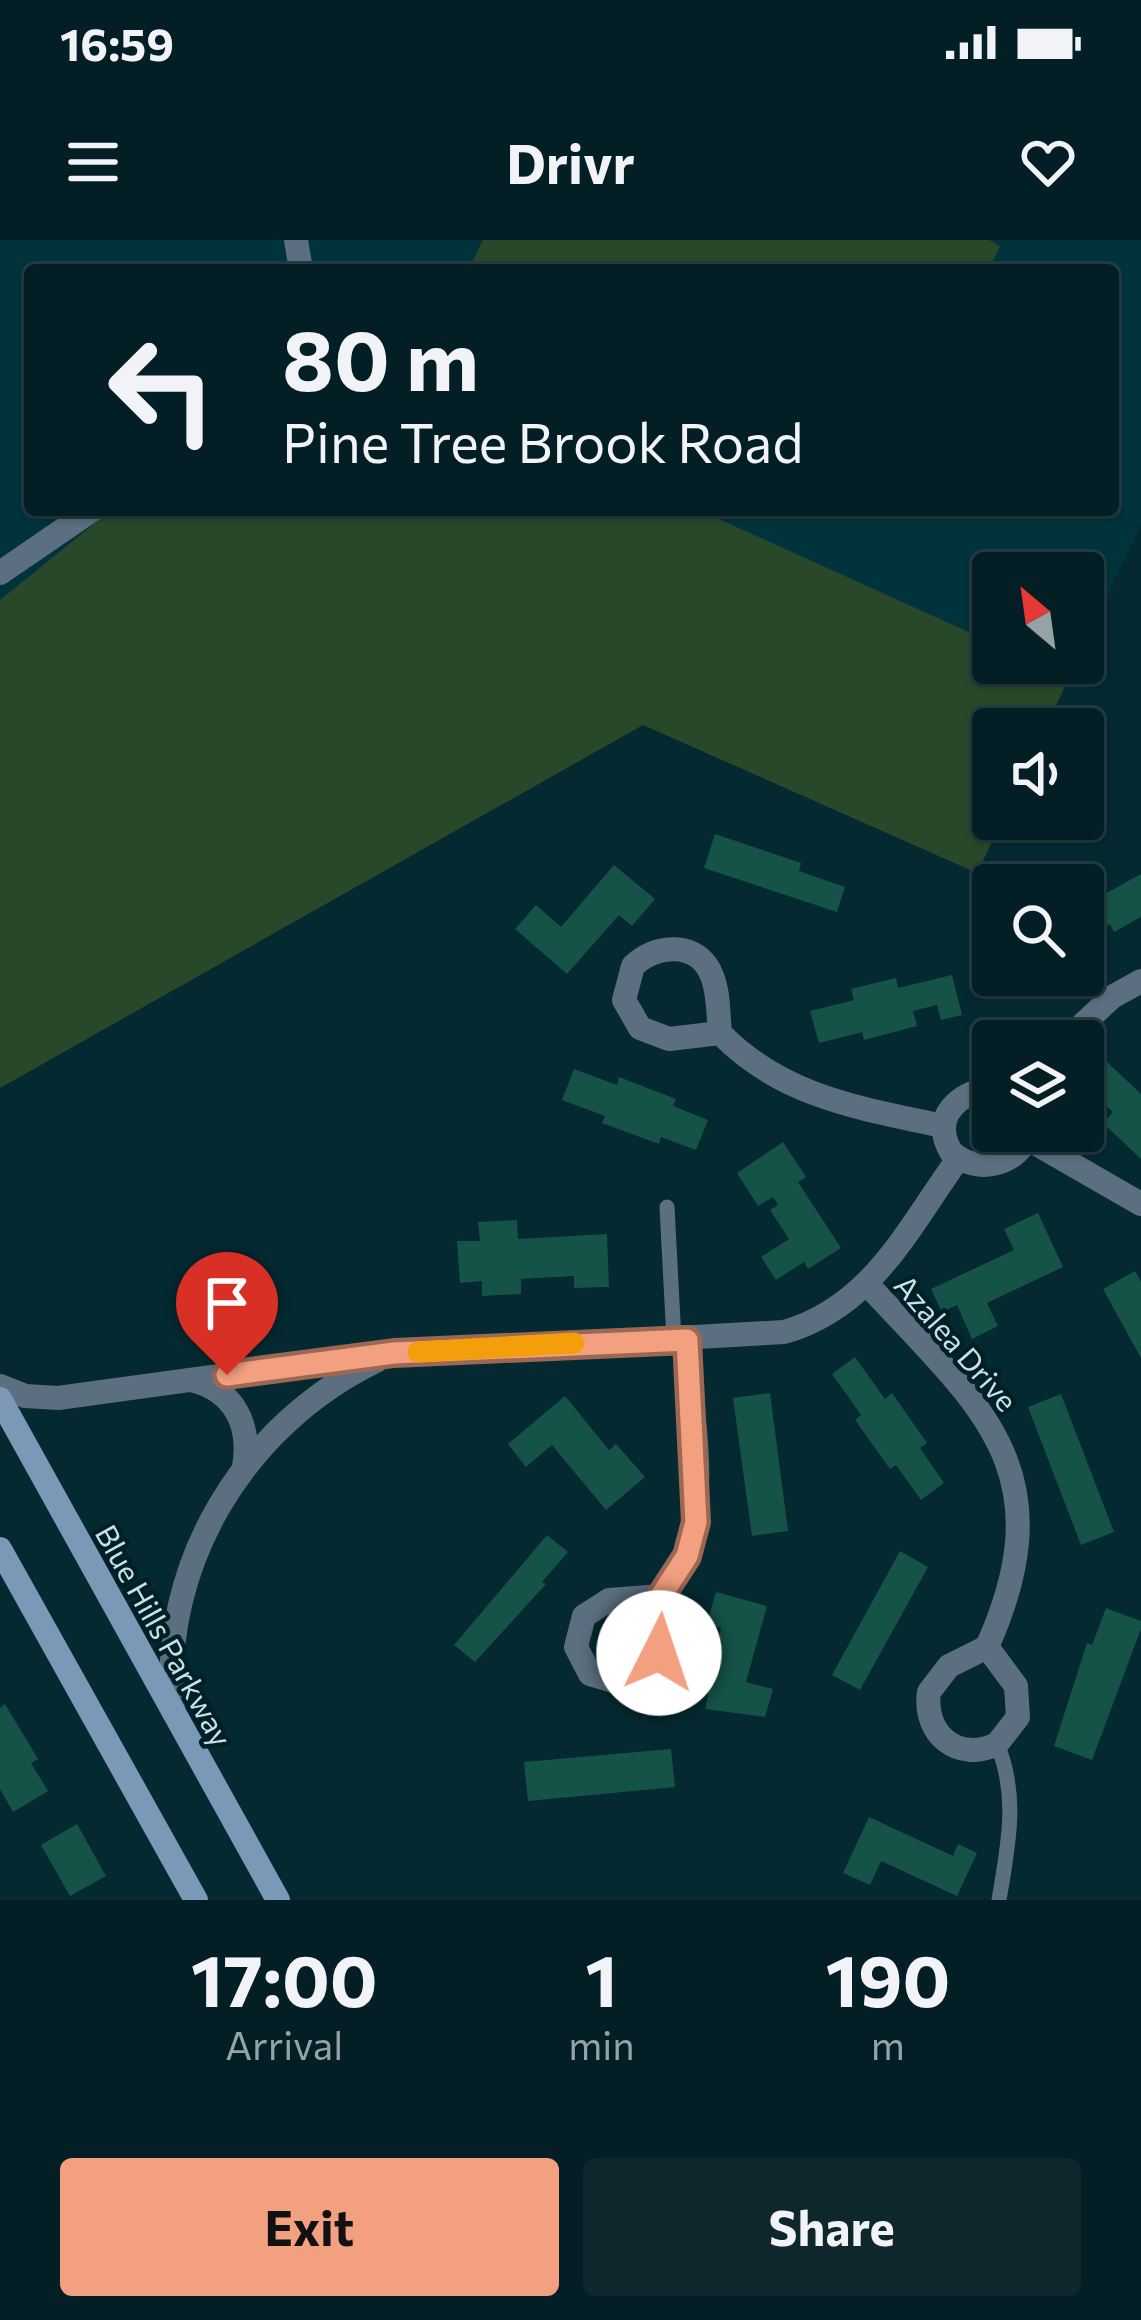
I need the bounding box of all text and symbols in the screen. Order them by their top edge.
text: 16:59 [60,15,174,70]
icon: menu [60,129,126,195]
text: Drivr [506,129,635,195]
icon: heart [1015,129,1081,195]
text: 80 m [282,306,479,408]
icon: left [84,312,240,468]
text: Pine Tree Brook Road [282,408,803,474]
north arrow [972,552,1104,684]
map controls [972,552,1104,1152]
button: sound [972,708,1104,840]
button: search [972,864,1104,996]
button: layers [972,1020,1104,1152]
pin [176,1252,278,1375]
street label: Azalea Drive [888,1266,1026,1418]
icon: arrive [194,1270,260,1336]
street label: Blue Hills Parkway [89,1518,241,1752]
position arrow [596,1590,722,1716]
text: 17:00 [191,1934,378,2022]
text: 1 [585,1934,618,2022]
text: 190 [825,1934,950,2022]
text: Arrival [225,2020,343,2068]
text: min [568,2020,635,2068]
text: m [871,2020,905,2068]
button: Exit [60,2158,559,2296]
button: Share [583,2158,1081,2296]

